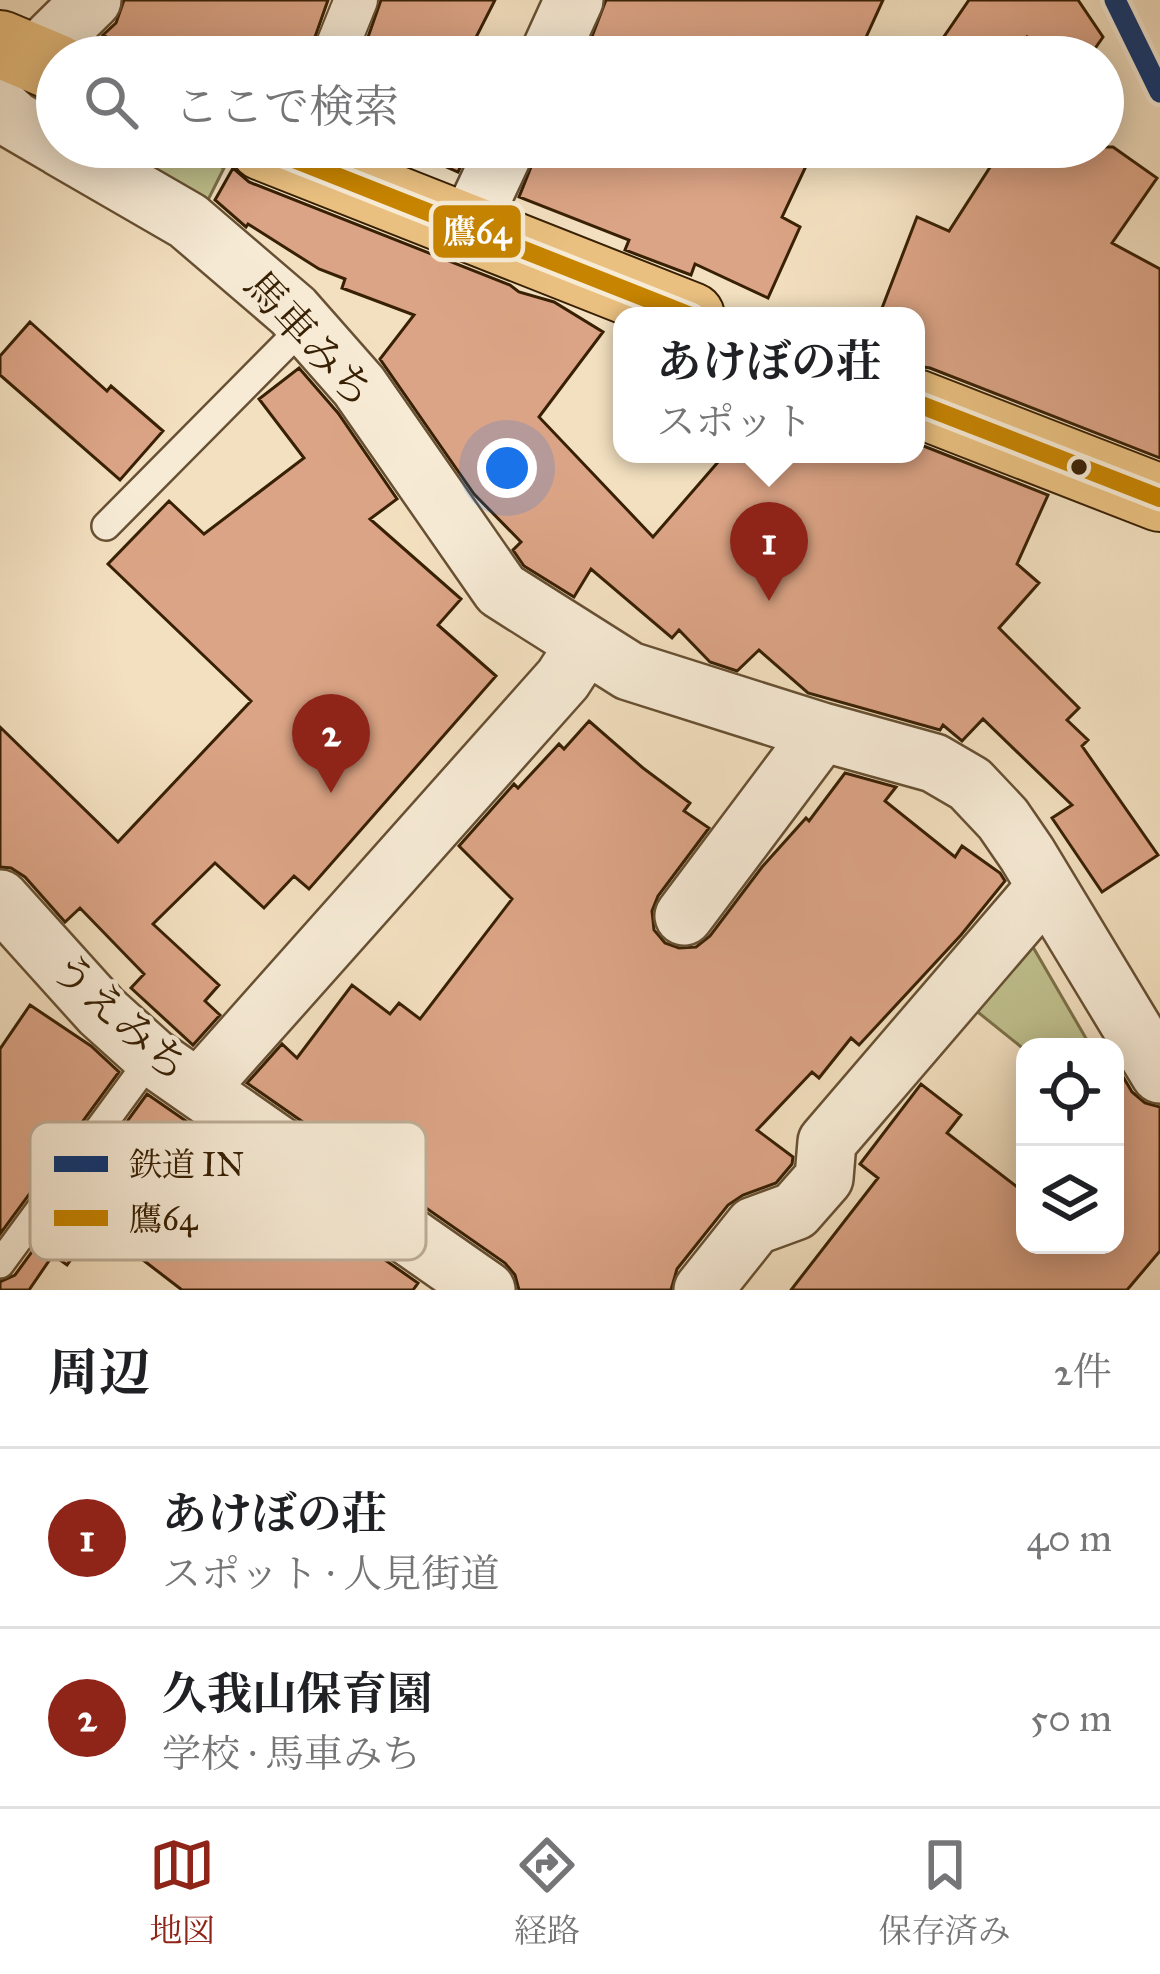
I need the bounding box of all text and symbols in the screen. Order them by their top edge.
search box [36,36,1124,168]
icon: search [78,69,144,135]
text: ここで検索 [174,79,399,134]
line badge: 鷹64 [431,203,523,260]
text: 鷹64 [443,212,513,252]
street label: 馬車みち [233,260,385,418]
popup [613,307,925,463]
text: あけぼの荘 [656,334,882,389]
text: スポット [656,398,813,446]
your location [477,438,537,498]
unlabelled marker [1068,456,1090,478]
pin: 1 [730,502,808,601]
pin: 2 [292,694,370,793]
street label: うえみち [40,941,200,1093]
map controls [1016,1038,1124,1254]
button: locate [1016,1038,1124,1146]
legend [30,1122,426,1260]
text: 鉄道 IN [129,1145,244,1185]
button: layers [1016,1146,1124,1254]
text: 鷹64 [129,1199,199,1239]
text: 周辺 [48,1342,150,1404]
text: 2件 [1054,1348,1112,1396]
text: あけぼの荘 [162,1486,387,1541]
text: 1 [79,1514,95,1562]
text: 40 m [1026,1514,1112,1562]
text: スポット · 人見街道 [162,1550,499,1598]
text: 久我山保育園 [162,1666,432,1721]
text: 2 [77,1694,97,1742]
text: 50 m [1030,1694,1112,1742]
text: 学校 · 馬車みち [162,1730,421,1778]
tab: 地図 [149,1832,215,1951]
tab: 経路 [514,1832,580,1951]
tab: 保存済み [879,1832,1011,1951]

